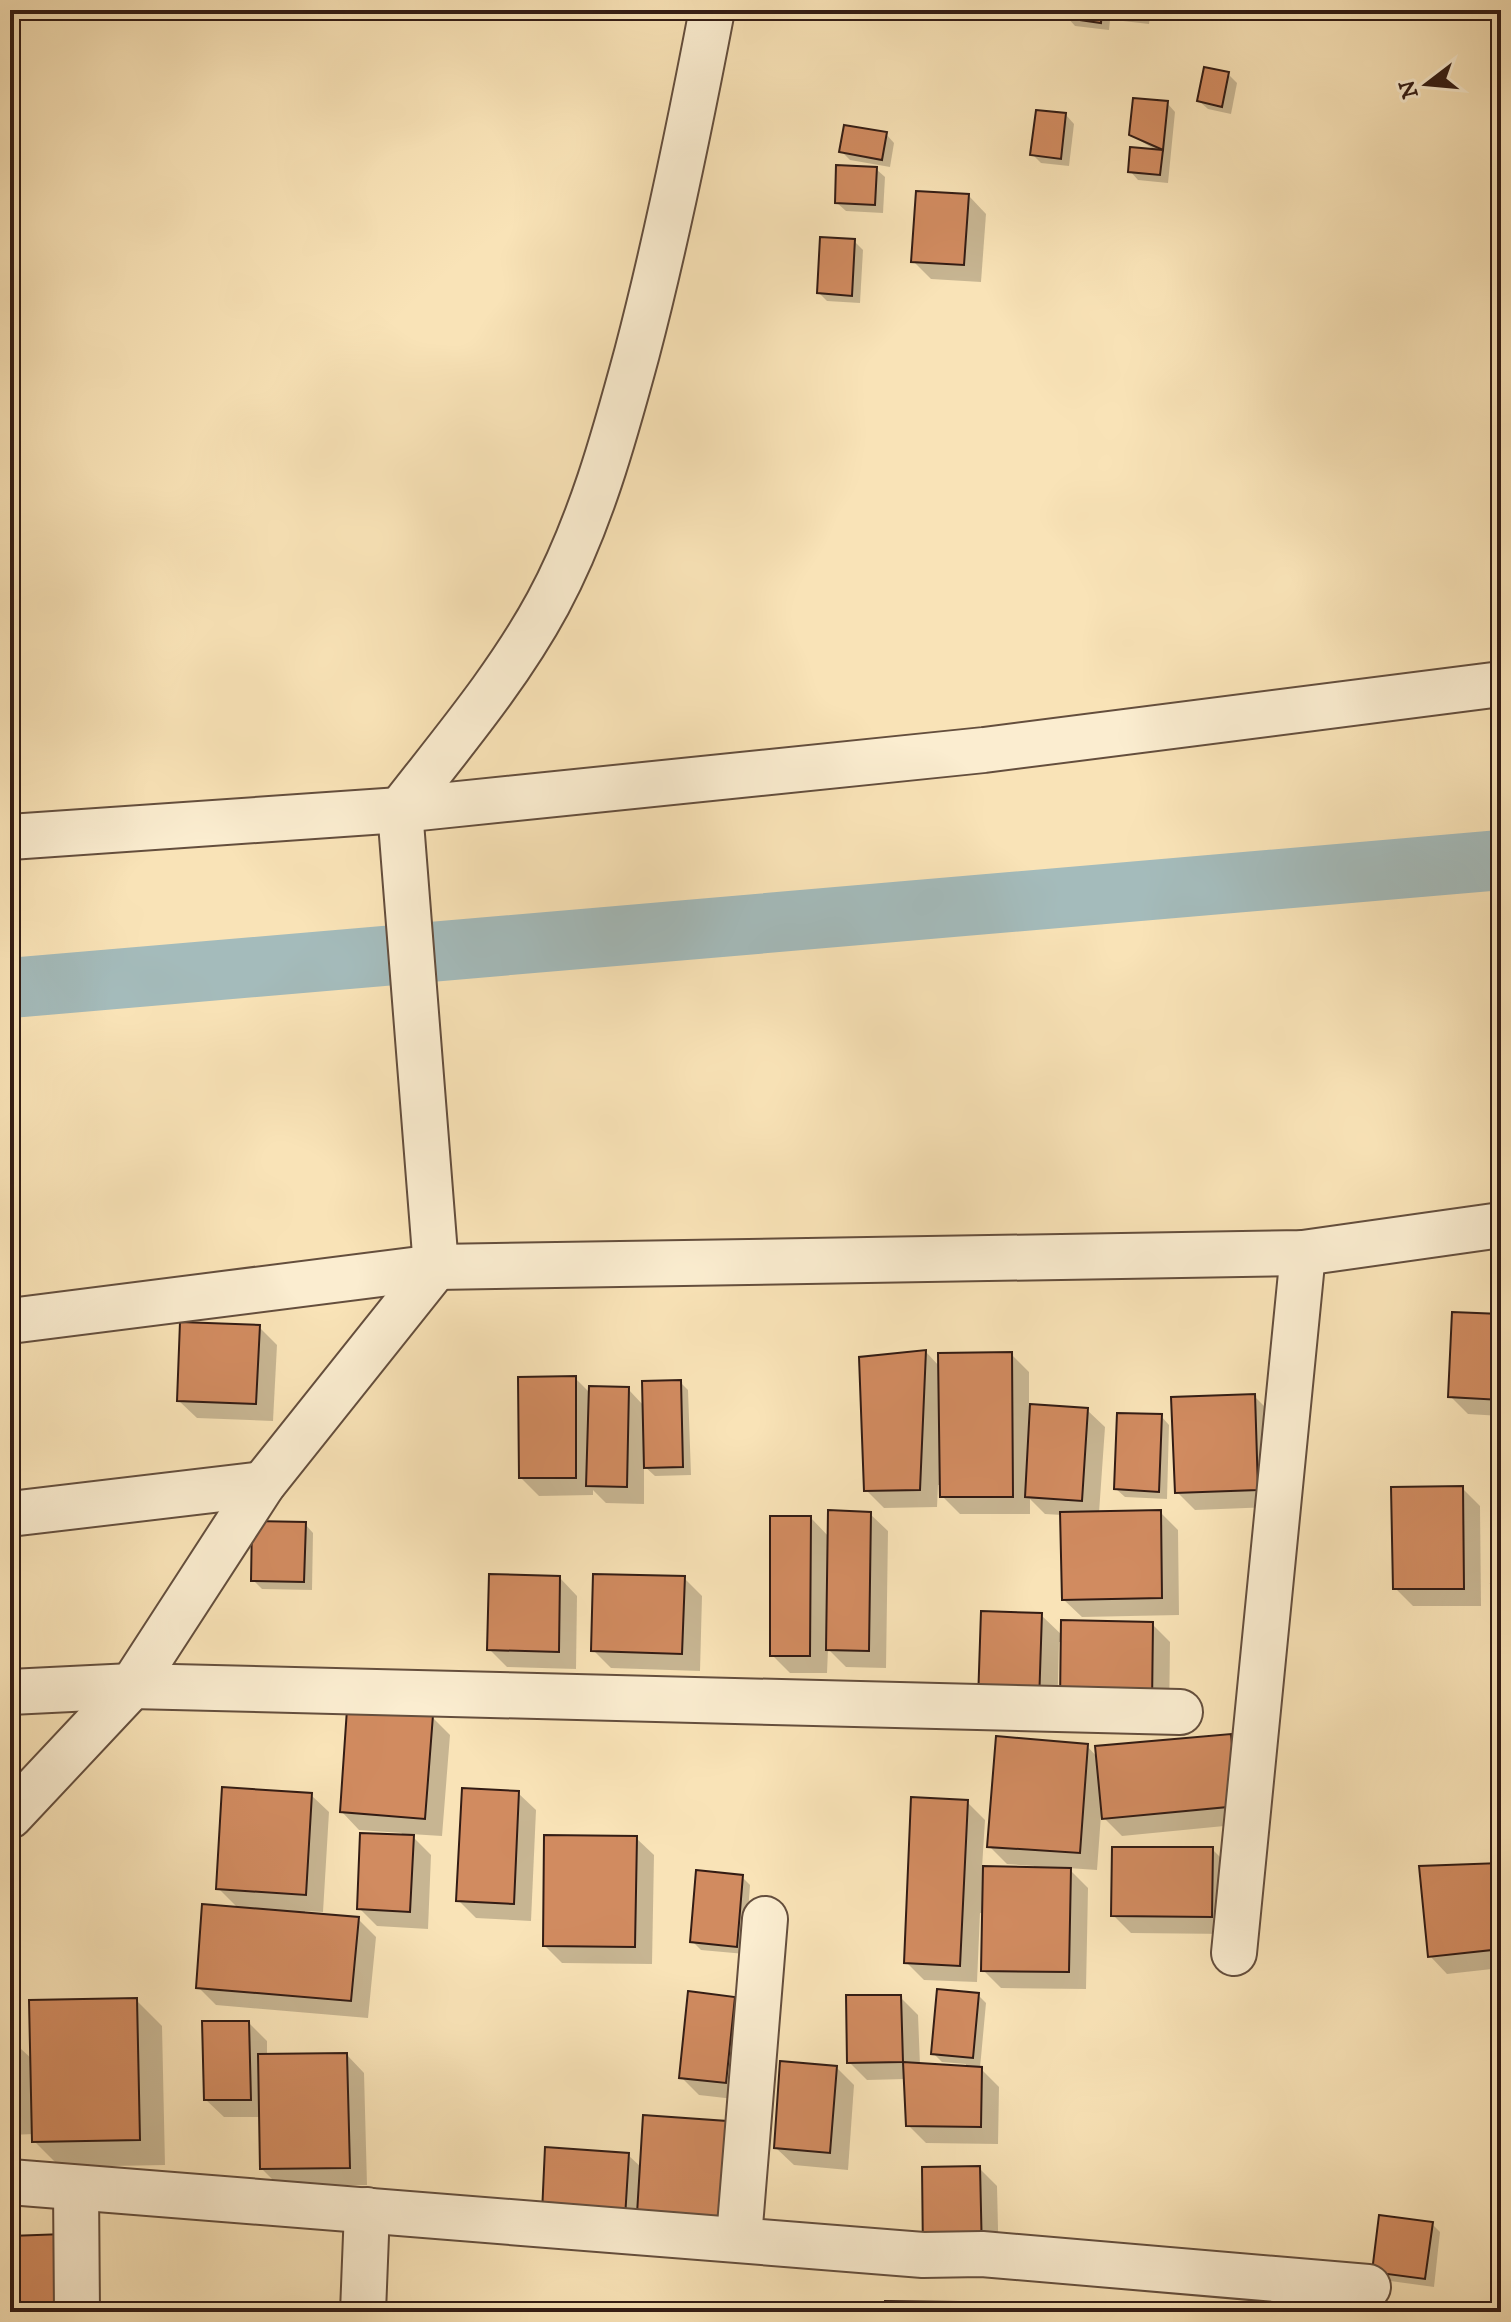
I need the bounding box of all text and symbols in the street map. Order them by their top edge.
north arrow [1387,44,1467,124]
text: N [1394,77,1425,102]

